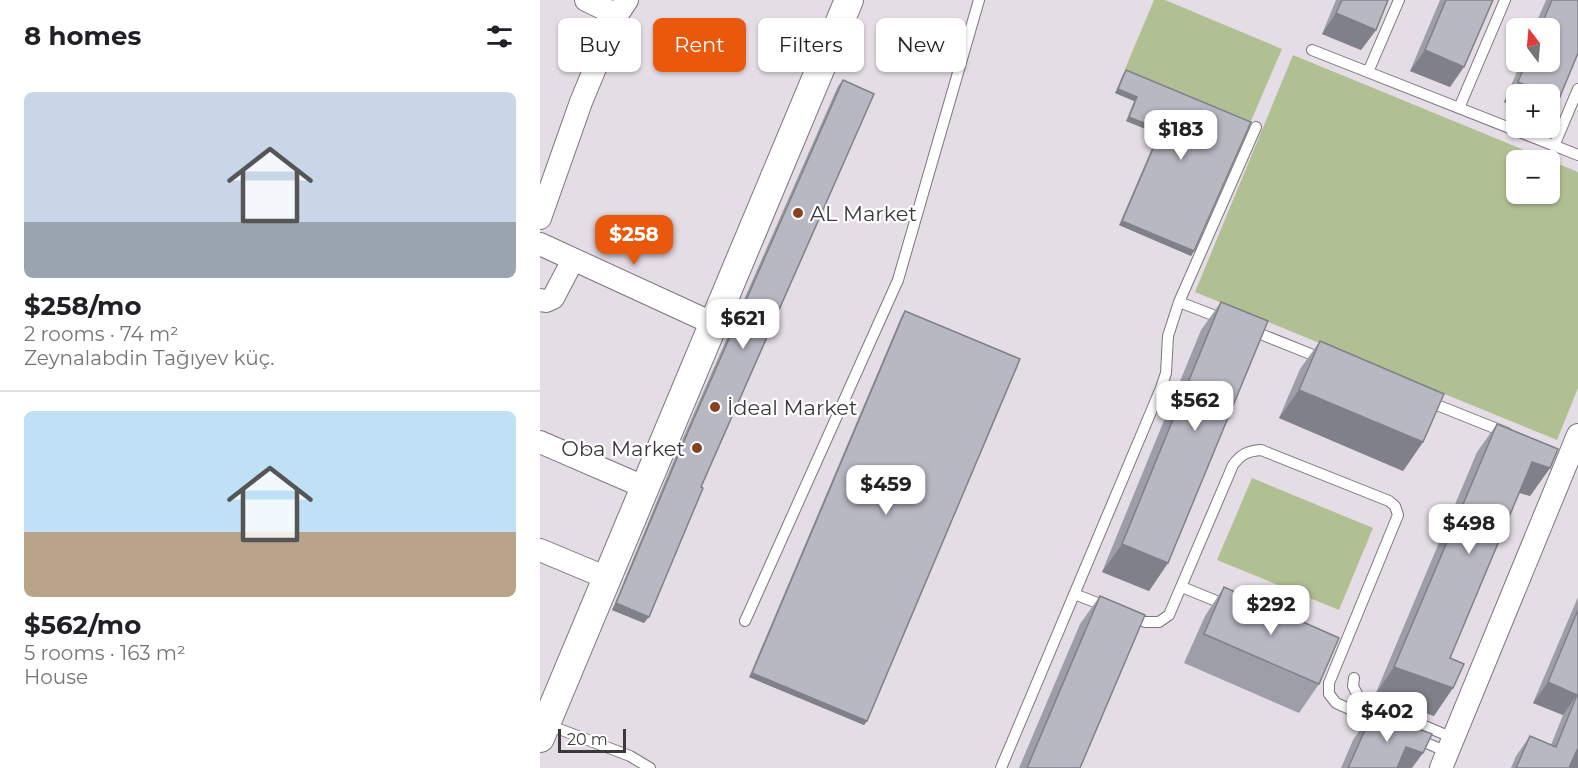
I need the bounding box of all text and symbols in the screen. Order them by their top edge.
chip: Buy [558,18,641,72]
chip: Rent [653,18,746,72]
chip: Filters [758,18,864,72]
chip: New [876,18,966,72]
north arrow [1506,18,1560,72]
map controls [1506,18,1560,204]
text: 8 homes [24,20,141,52]
icon: filters [483,20,516,53]
button: + [1506,84,1560,138]
pin: $183 [1145,110,1217,161]
text: $183 [1158,117,1204,141]
icon: home [216,131,324,239]
button: − [1506,150,1560,204]
place label: AL Market [810,201,917,226]
marker: AL Market [791,206,805,220]
pin: $258 [598,215,670,266]
text: $258 [609,222,659,246]
text: $258/mo [24,290,142,322]
pin: $621 [707,299,779,350]
text: $621 [720,306,766,330]
text: 2 rooms · 74 m² [24,322,179,346]
text: Zeynalabdin Tağıyev küç. [24,346,275,370]
pin: $562 [1159,381,1231,432]
text: $562 [1170,388,1220,412]
place label: İdeal Market [727,395,858,420]
marker: İdeal Market [708,400,722,414]
place label: Oba Market [561,436,685,461]
marker: Oba Market [690,441,704,455]
icon: home [216,450,324,558]
pin: $459 [850,465,922,516]
text: $459 [860,472,912,496]
pin: $498 [1433,504,1505,555]
text: $498 [1443,511,1495,535]
pin: $292 [1235,585,1307,636]
text: $292 [1246,592,1296,616]
text: $562/mo [24,609,141,641]
text: 5 rooms · 163 m² [24,641,186,665]
text: House [24,665,88,689]
pin: $402 [1351,692,1423,743]
text: $402 [1361,699,1413,723]
scale bar [558,726,626,754]
text: 20 m [567,730,608,749]

